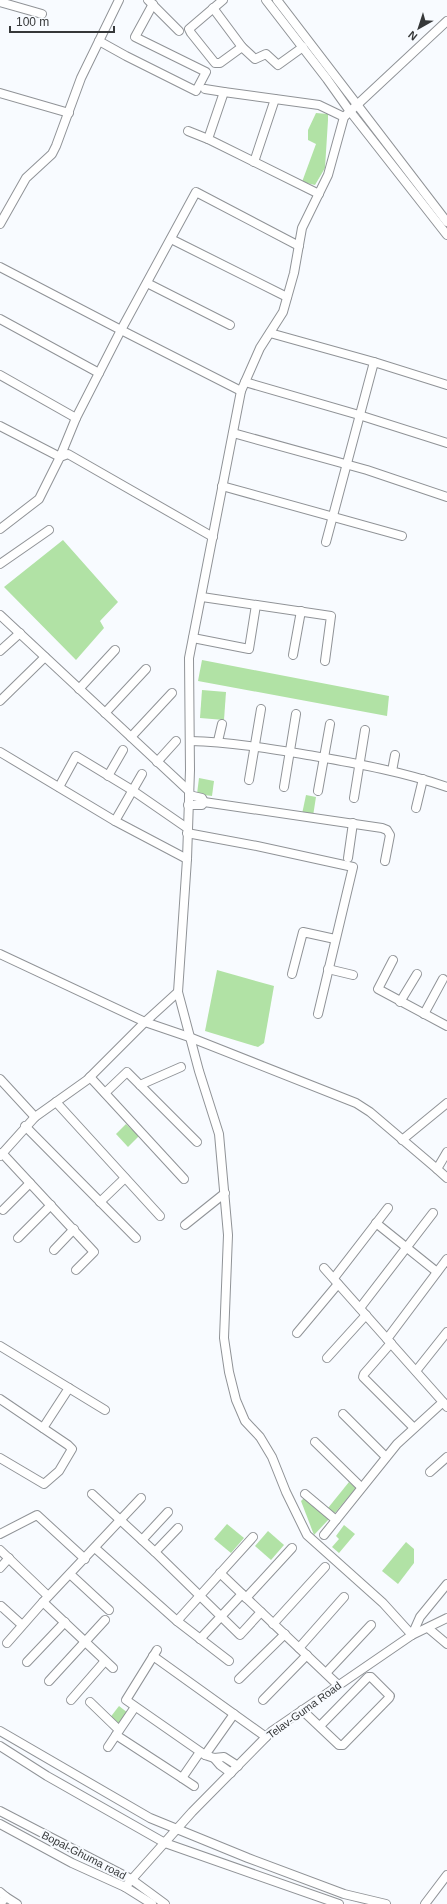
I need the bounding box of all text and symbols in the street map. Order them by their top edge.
scale bar [10,8,114,34]
north arrow [399,8,439,48]
text: 100 m [16,15,49,29]
text: N [406,29,420,43]
street label: Telav-Guma Road [265,1679,343,1741]
street label: Bopal-Ghuma road [40,1829,128,1881]

